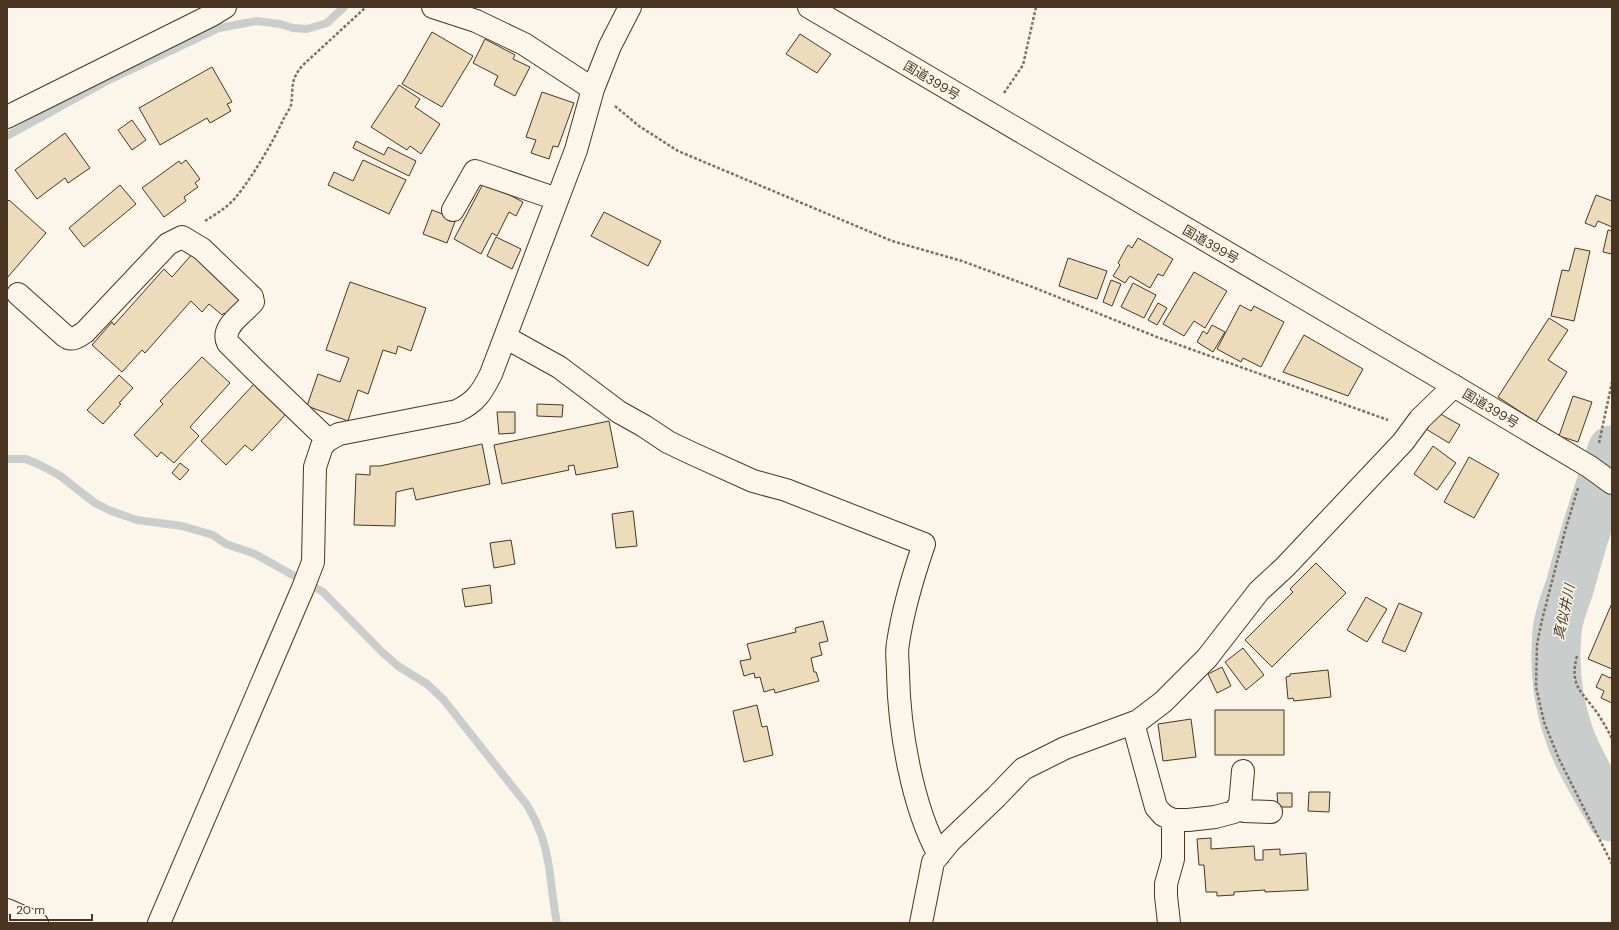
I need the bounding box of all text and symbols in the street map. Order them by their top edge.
street label: 国道399号 [901,57,963,104]
street label: 国道399号 [1179,221,1242,267]
street label: 国道399号 [1460,385,1522,432]
water label: 真似井川 [1549,581,1579,641]
scale bar [10,896,92,922]
text: 20 m [16,902,45,918]

